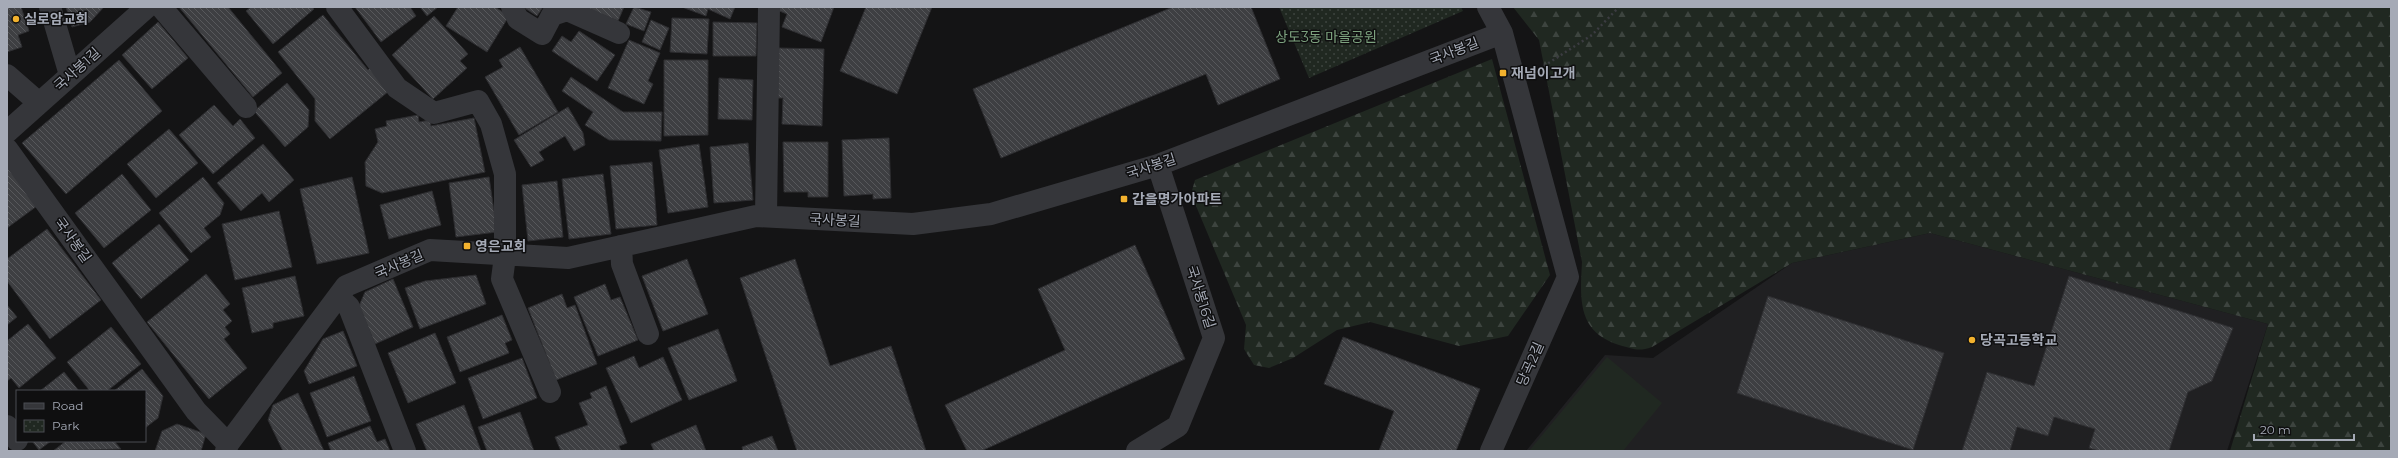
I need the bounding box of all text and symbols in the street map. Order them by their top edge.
place label: 실로암교회 [24,10,88,28]
marker: 실로암교회 [11,14,21,24]
park label: 상도3동 마을공원 [1275,28,1377,46]
street label: 국사봉길 [1427,33,1481,69]
street label: 국사봉1길 [50,43,104,95]
place label: 재넘이고개 [1511,64,1575,82]
marker: 재넘이고개 [1498,68,1508,78]
street label: 국사봉길 [1124,149,1178,183]
place label: 갑을명가아파트 [1132,190,1222,208]
marker: 갑을명가아파트 [1119,194,1129,204]
street label: 국사봉길 [809,210,861,230]
street label: 국사봉길 [51,214,95,266]
place label: 영은교회 [475,237,527,255]
marker: 영은교회 [462,241,472,251]
street label: 국사봉길 [372,246,426,282]
street label: 국사봉16길 [1182,263,1220,331]
place label: 당곡고등학교 [1980,331,2057,349]
marker: 당곡고등학교 [1967,335,1977,345]
street label: 당곡2길 [1512,339,1548,389]
legend [16,390,146,442]
text: Road [52,398,83,413]
scale bar [2254,416,2354,442]
text: Park [52,418,80,433]
text: 20 m [2260,422,2291,437]

